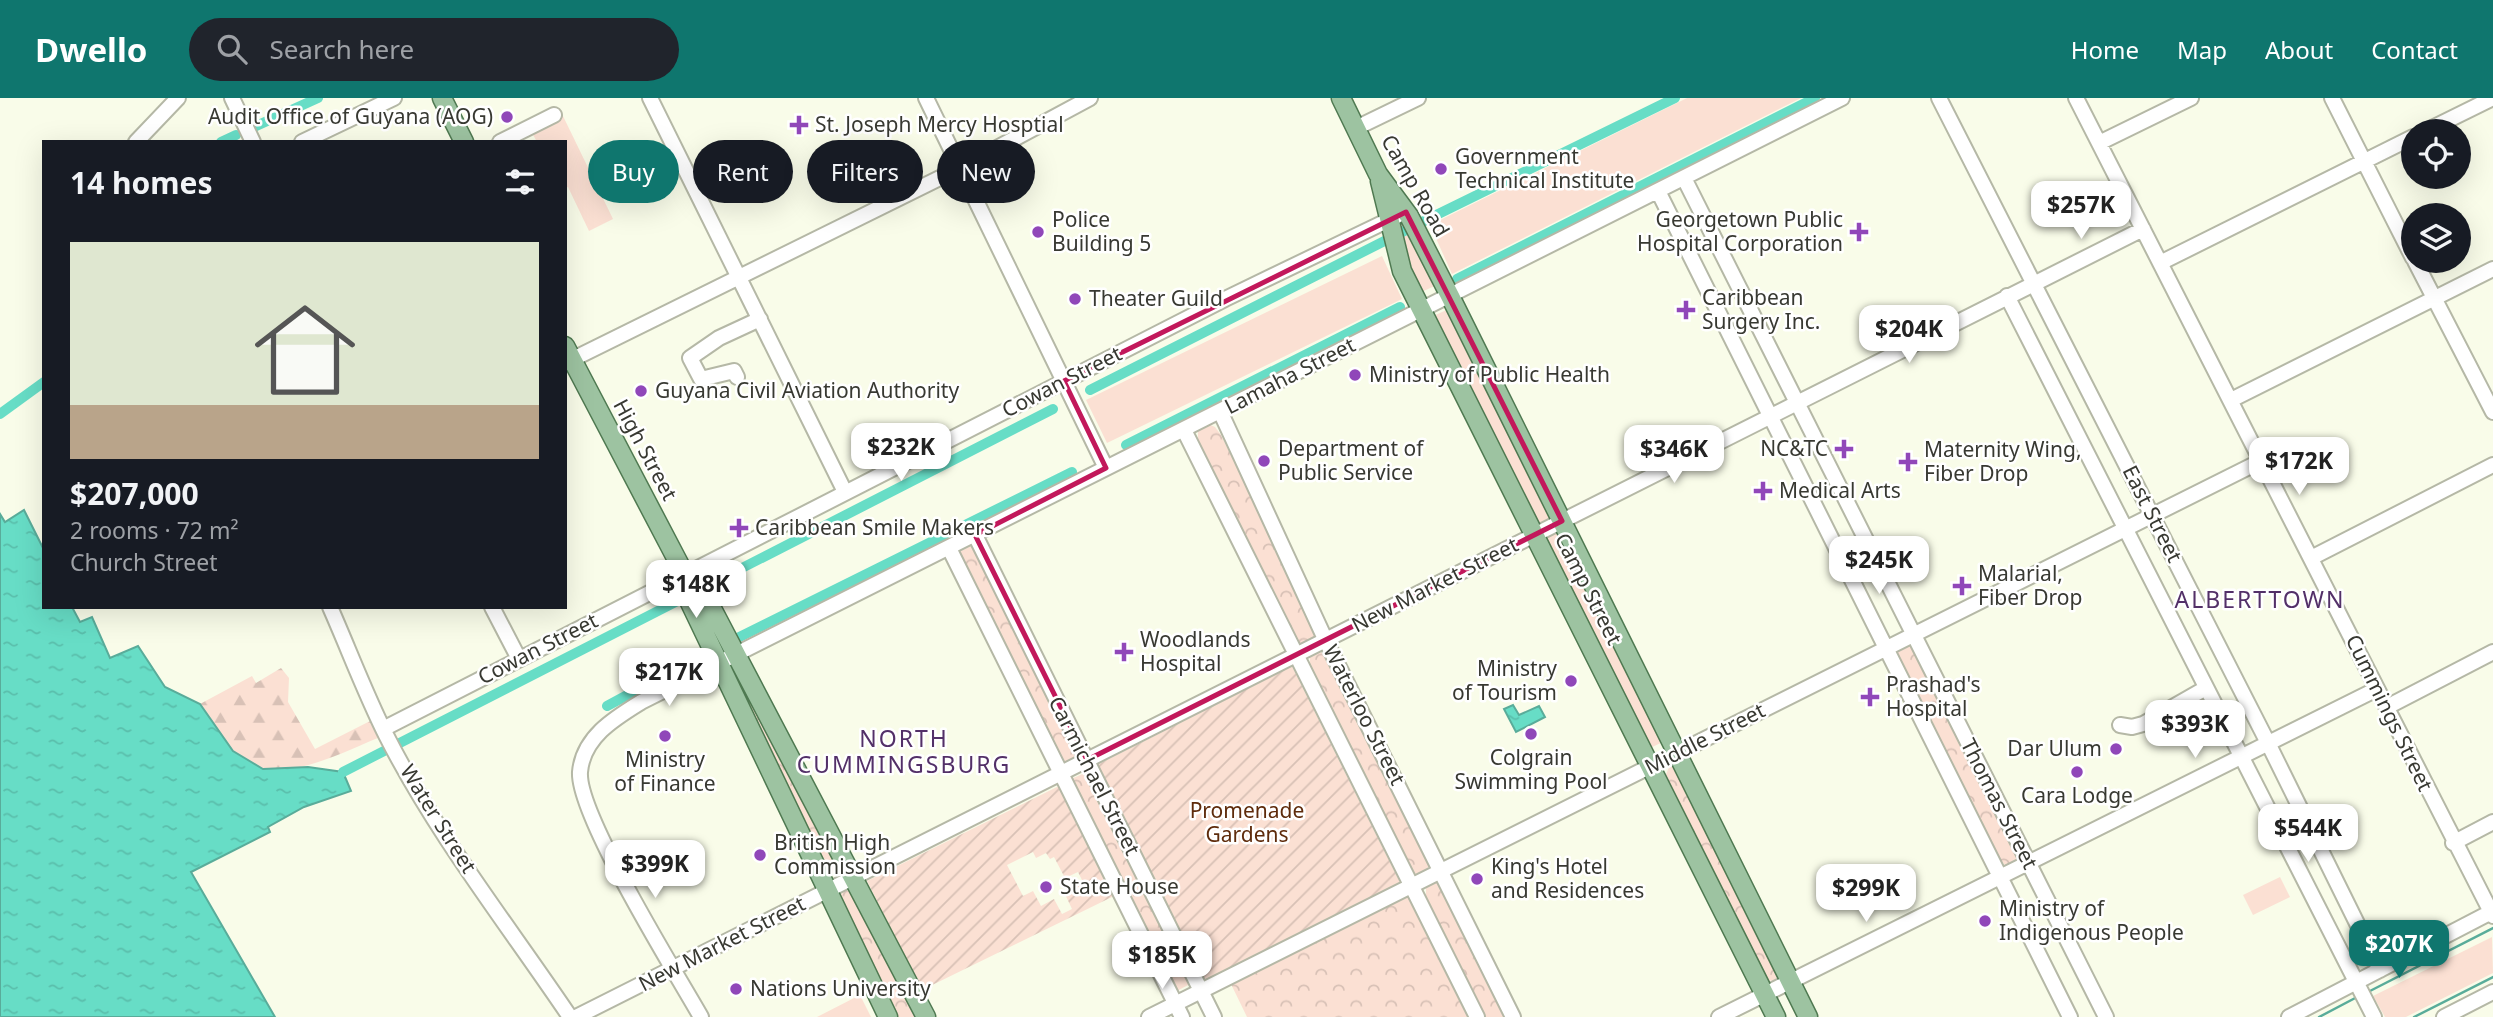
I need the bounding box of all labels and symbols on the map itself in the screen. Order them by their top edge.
place label: Audit Office of Guyana (AOG) [208,102,493,130]
marker: Audit Office of Guyana (AOG) [499,109,515,125]
place label: St. Joseph Mercy Hosptial [815,110,1064,138]
marker: St. Joseph Mercy Hosptial [789,115,809,135]
street label: Camp Road [1375,129,1456,242]
place label: Government Technical Institute [1455,142,1634,194]
marker: Government Technical Institute [1433,161,1449,177]
pin: $257K [2032,181,2130,241]
place label: Police Building 5 [1052,205,1151,257]
place label: Georgetown Public Hospital Corporation [1637,205,1843,257]
marker: Georgetown Public Hospital Corporation [1849,222,1869,242]
marker: Police Building 5 [1030,224,1046,240]
place label: Caribbean Surgery Inc. [1702,283,1820,335]
place label: Theater Guild [1089,284,1223,312]
marker: Theater Guild [1067,291,1083,307]
marker: Caribbean Surgery Inc. [1676,300,1696,320]
pin: $204K [1860,306,1958,365]
street label: Lamaha Street [1219,330,1360,420]
street label: Cowan Street [997,339,1127,423]
place label: Ministry of Public Health [1369,360,1610,388]
marker: Ministry of Public Health [1347,367,1363,383]
place label: Guyana Civil Aviation Authority [655,376,959,404]
marker: Guyana Civil Aviation Authority [633,383,649,399]
street label: High Street [607,394,684,505]
pin: $232K [852,424,950,483]
pin: $346K [1625,426,1723,485]
place label: Department of Public Service [1278,434,1425,486]
place label: NC&TC [1760,434,1828,462]
place label: Maternity Wing, Fiber Drop [1924,435,2082,487]
pin: $172K [2250,438,2348,497]
marker: NC&TC [1834,439,1854,459]
marker: Maternity Wing, Fiber Drop [1898,452,1918,472]
marker: Department of Public Service [1256,453,1272,469]
street label: East Street [2117,460,2189,567]
place label: Medical Arts [1779,476,1901,504]
marker: Medical Arts [1753,481,1773,501]
place label: Caribbean Smile Makers [755,513,994,541]
marker: Caribbean Smile Makers [729,518,749,538]
street label: Camp Street [1549,528,1629,649]
street label: New Market Street [1346,530,1523,638]
pin: $245K [1830,536,1928,596]
place label: Malarial, Fiber Drop [1978,559,2082,611]
pin: $148K [647,560,745,620]
marker: Malarial, Fiber Drop [1952,576,1972,596]
district label: ALBERTTOWN [2175,583,2345,615]
street label: Cowan Street [473,606,603,690]
place label: Woodlands Hospital [1140,625,1251,677]
street label: Cummings Street [2340,630,2440,796]
street label: Waterloo Street [1317,640,1412,790]
marker: Woodlands Hospital [1114,642,1134,662]
pin: $217K [620,648,718,708]
place label: Ministry of Tourism [1452,654,1557,706]
place label: Prashad's Hospital [1886,670,1981,722]
marker: Ministry of Tourism [1563,673,1579,689]
marker: Prashad's Hospital [1860,687,1880,707]
street label: Carmichael Street [1043,691,1147,860]
street label: Middle Street [1640,696,1770,780]
pin: $393K [2146,700,2244,760]
district label: NORTH CUMMINGSBURG [797,722,1011,780]
marker: Colgrain Swimming Pool [1523,726,1539,742]
marker: Ministry of Finance [657,728,673,744]
street label: Thomas Street [1955,734,2045,874]
place label: Dar Ulum [2007,734,2102,762]
marker: Dar Ulum [2108,741,2124,757]
place label: Colgrain Swimming Pool [1454,743,1608,795]
place label: Ministry of Finance [614,745,716,797]
street label: Water Street [394,759,484,878]
marker: Cara Lodge [2069,764,2085,780]
place label: Cara Lodge [2021,781,2133,809]
park label: Promenade Gardens [1190,796,1304,848]
pin: $544K [2259,804,2357,864]
place label: British High Commission [774,828,896,880]
pin: $399K [606,840,704,900]
marker: British High Commission [752,847,768,863]
place label: King's Hotel and Residences [1491,852,1644,904]
pin: $299K [1817,864,1915,924]
marker: King's Hotel and Residences [1469,871,1485,887]
place label: State House [1060,872,1179,900]
marker: State House [1038,879,1054,895]
street label: New Market Street [633,889,810,997]
place label: Ministry of Indigenous People [1999,894,2184,946]
marker: Ministry of Indigenous People [1977,913,1993,929]
pin: $207K [2350,920,2448,980]
pin: $185K [1113,932,1211,991]
place label: Nations University [750,974,931,1002]
marker: Nations University [728,981,744,997]

